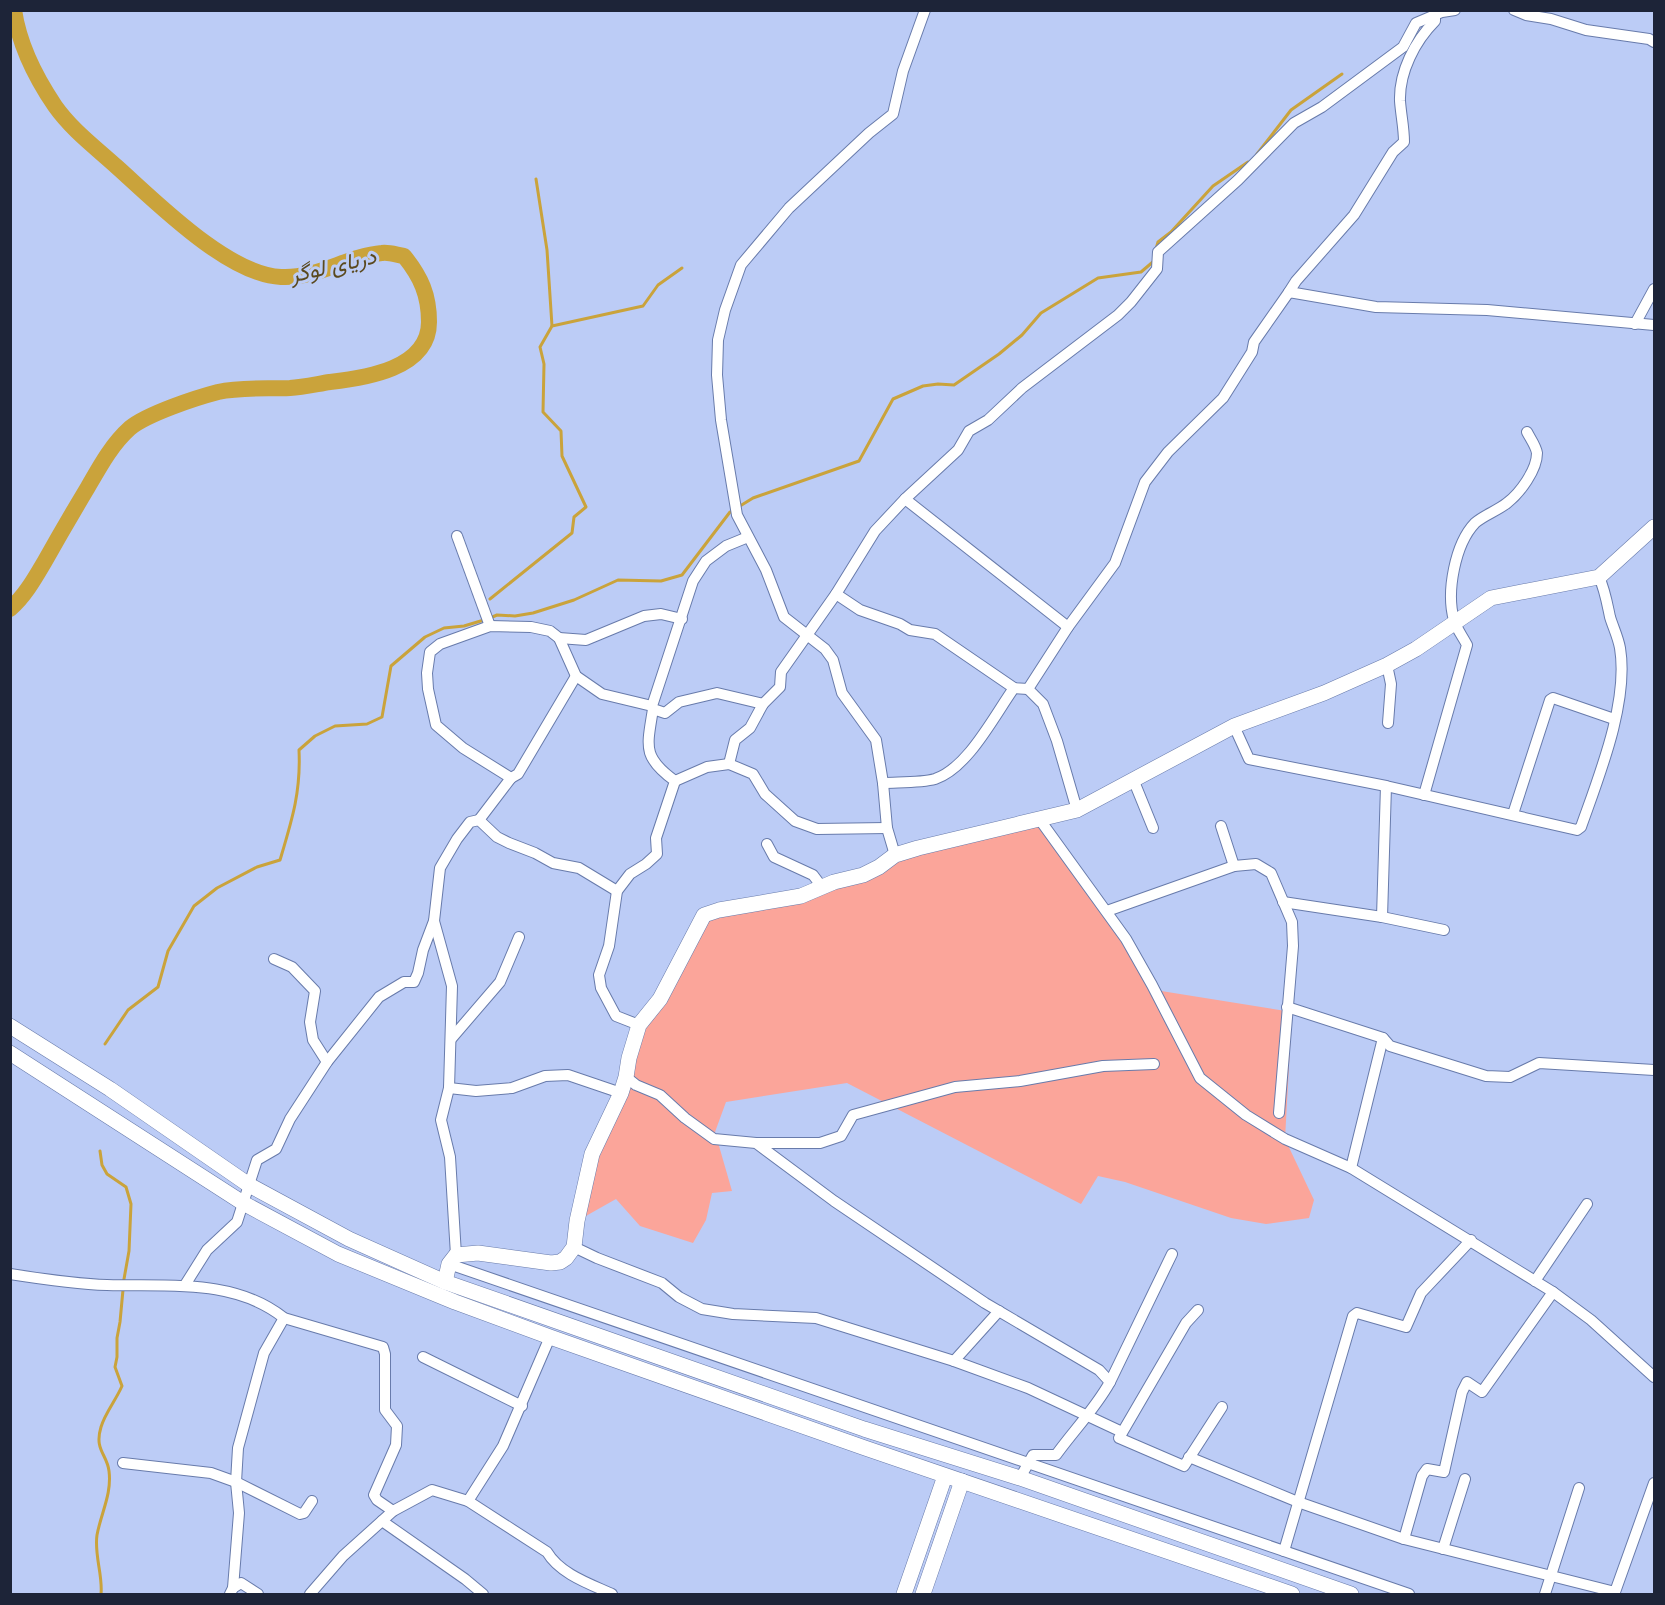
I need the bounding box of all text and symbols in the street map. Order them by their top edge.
water label: دریای لوگر [285,240,380,291]

